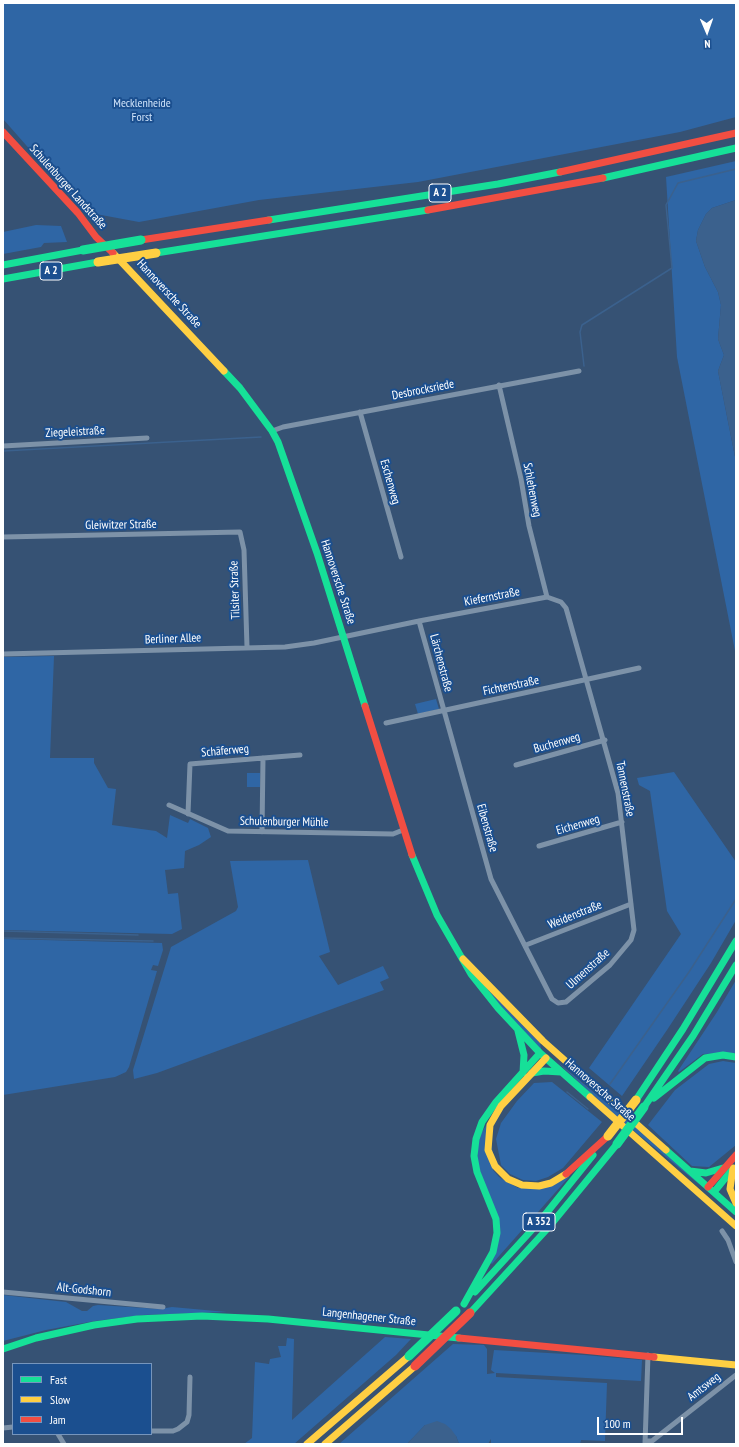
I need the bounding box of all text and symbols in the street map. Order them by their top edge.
north arrow [687,12,727,52]
text: N [704,37,711,51]
park label: Mecklenheide Forst [113,97,171,125]
street label: Schulenburger Landstraße [26,142,110,232]
road number: A 2 [429,184,451,202]
street label: Hannoversche Straße [134,257,204,331]
road number: A 2 [40,262,62,280]
street label: Desbrocksriede [391,377,455,403]
street label: Ziegeleistraße [45,423,105,441]
street label: Eschenweg [377,458,403,506]
street label: Schlehenweg [520,462,544,518]
street label: Gleiwitzer Straße [85,517,157,533]
street label: Hannoversche Straße [318,538,358,626]
street label: Tilsiter Straße [227,560,243,620]
street label: Kiefernstraße [463,585,521,609]
street label: Berliner Allee [145,631,201,647]
street label: Lärchenstraße [426,633,456,693]
street label: Fichtenstraße [482,673,540,699]
street label: Buchenweg [532,730,582,756]
street label: Schäferweg [201,742,249,760]
street label: Tannenstraße [613,760,637,818]
street label: Eibenstraße [473,802,501,854]
street label: Eichenweg [555,812,601,838]
street label: Schulenburger Mühle [240,814,328,830]
street label: Weidenstraße [546,898,604,932]
street label: Ulmenstraße [563,946,613,992]
street label: Hannoversche Straße [562,1056,638,1124]
road number: A 352 [523,1213,555,1231]
street label: Alt-Godshorn [56,1280,112,1300]
street label: Langenhagener Straße [322,1305,416,1329]
legend [12,1363,152,1435]
street label: Amtsweg [685,1370,723,1404]
text: Fast [50,1372,67,1387]
text: Slow [50,1392,70,1407]
scale bar [599,1409,685,1435]
text: Jam [50,1412,66,1427]
text: 100 m [604,1416,631,1431]

